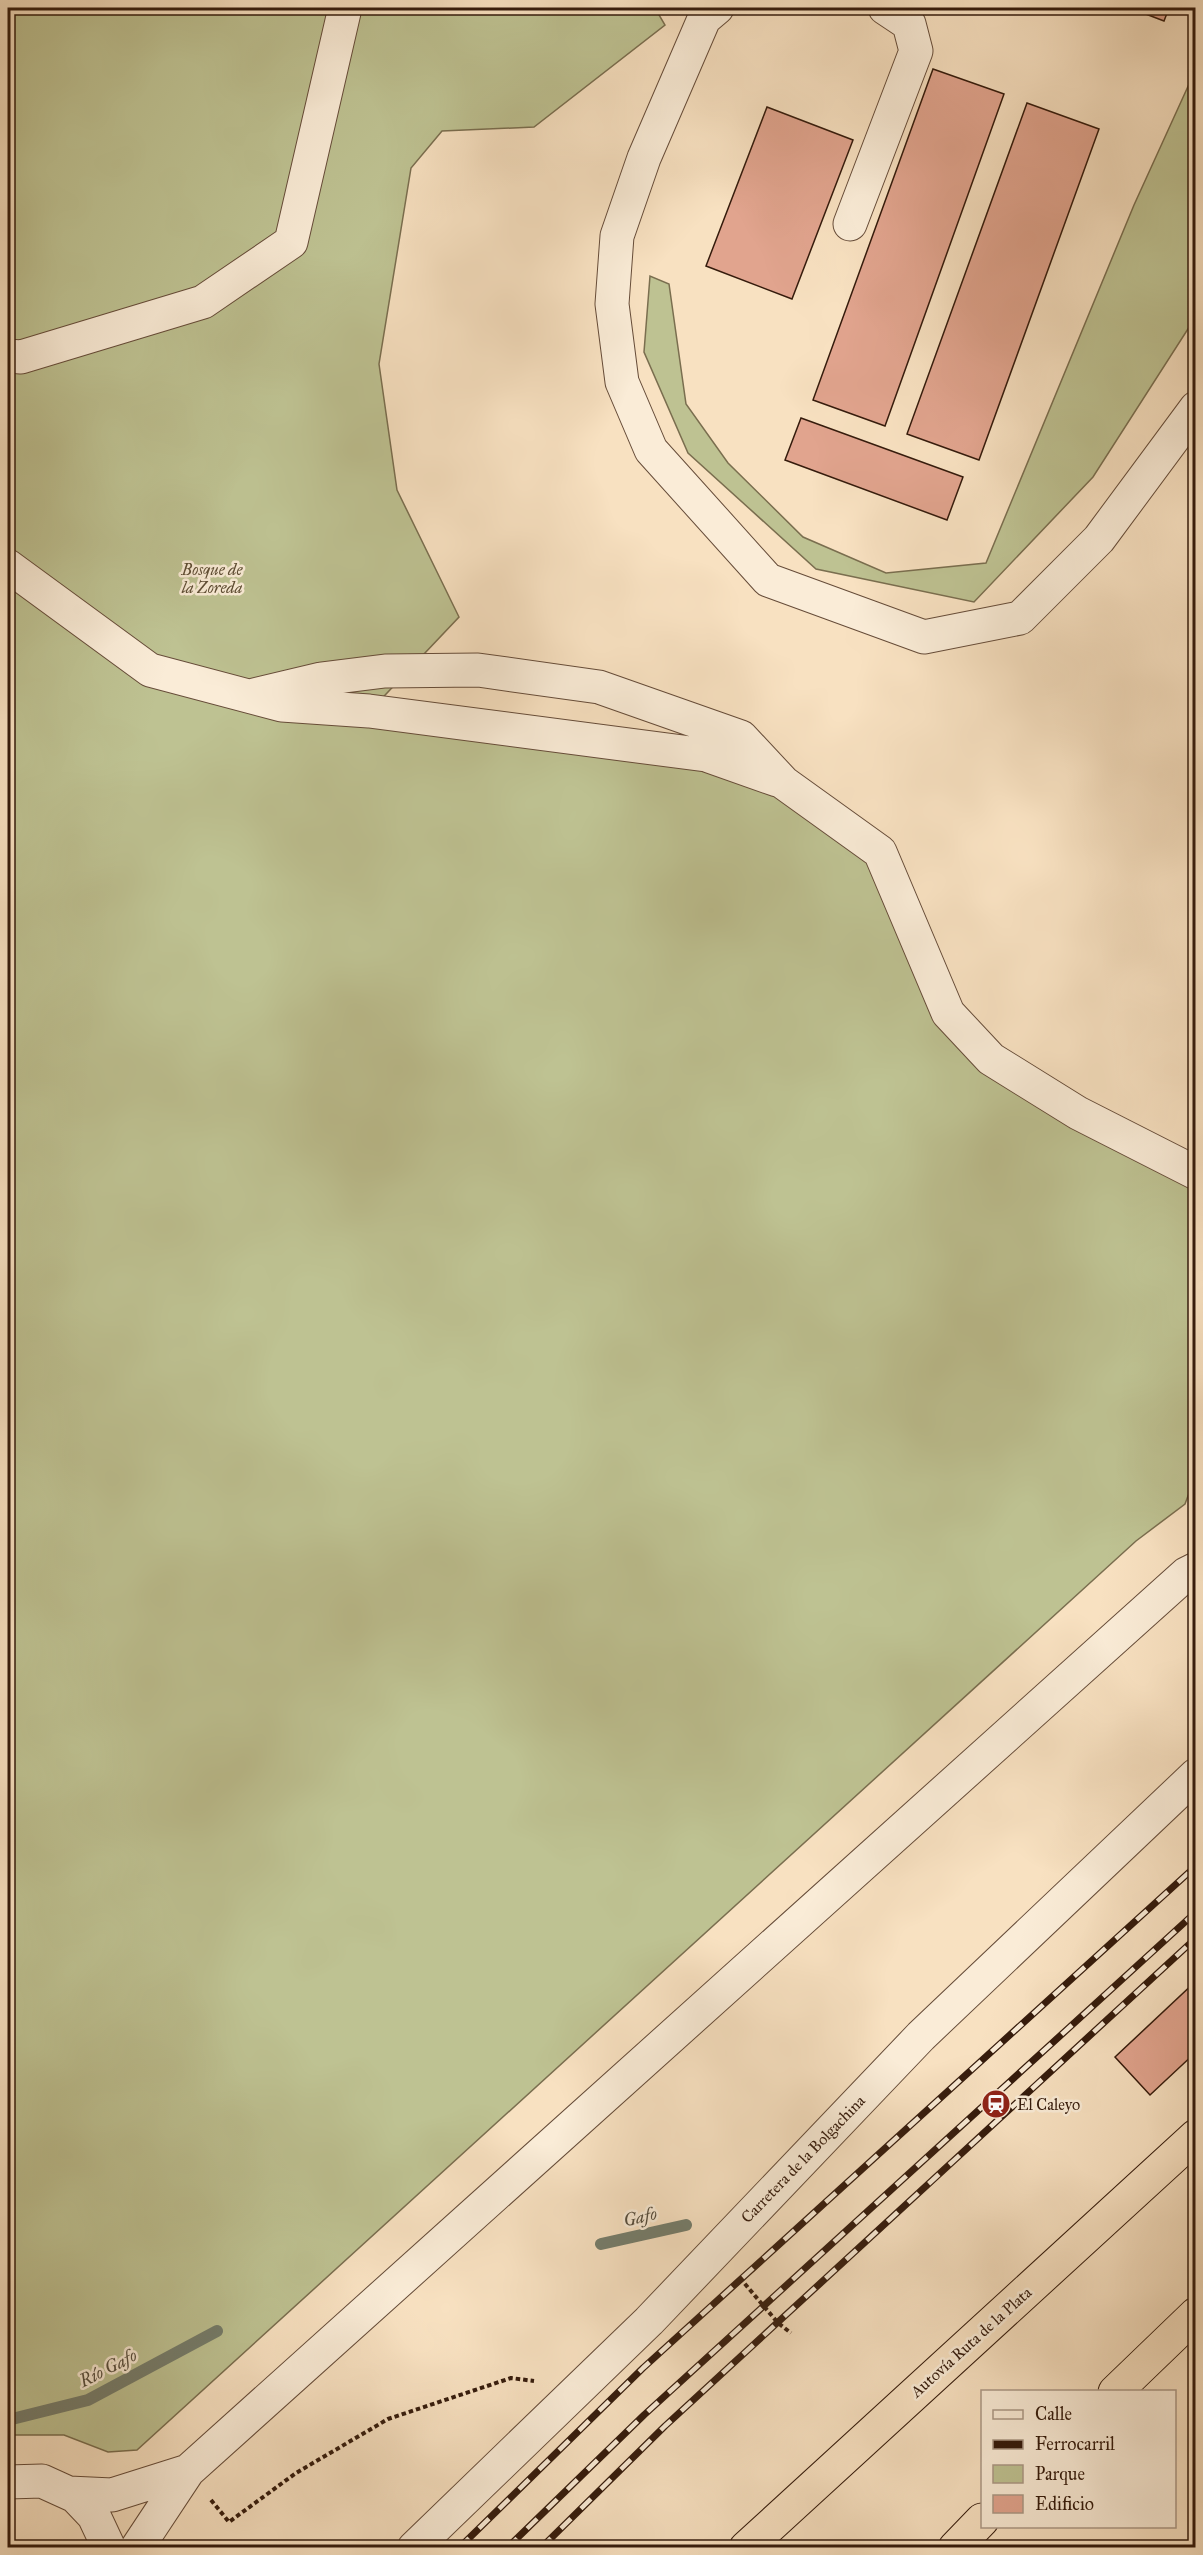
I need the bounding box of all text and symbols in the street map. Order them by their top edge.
park label: Bosque de la Zoreda [181,560,243,597]
station icon: El Caleyo [980,2088,1012,2120]
street label: Carretera de la Bolgachina [737,2091,870,2227]
place label: El Caleyo [1017,2095,1080,2114]
water label: Gafo [621,2202,659,2232]
street label: Autovía Ruta de la Plata [906,2283,1036,2402]
water label: Río Gafo [74,2344,141,2392]
legend [981,2390,1176,2528]
text: Calle [1035,2403,1072,2425]
text: Ferrocarril [1035,2433,1115,2455]
text: Parque [1035,2463,1085,2486]
text: Edificio [1035,2493,1094,2515]

